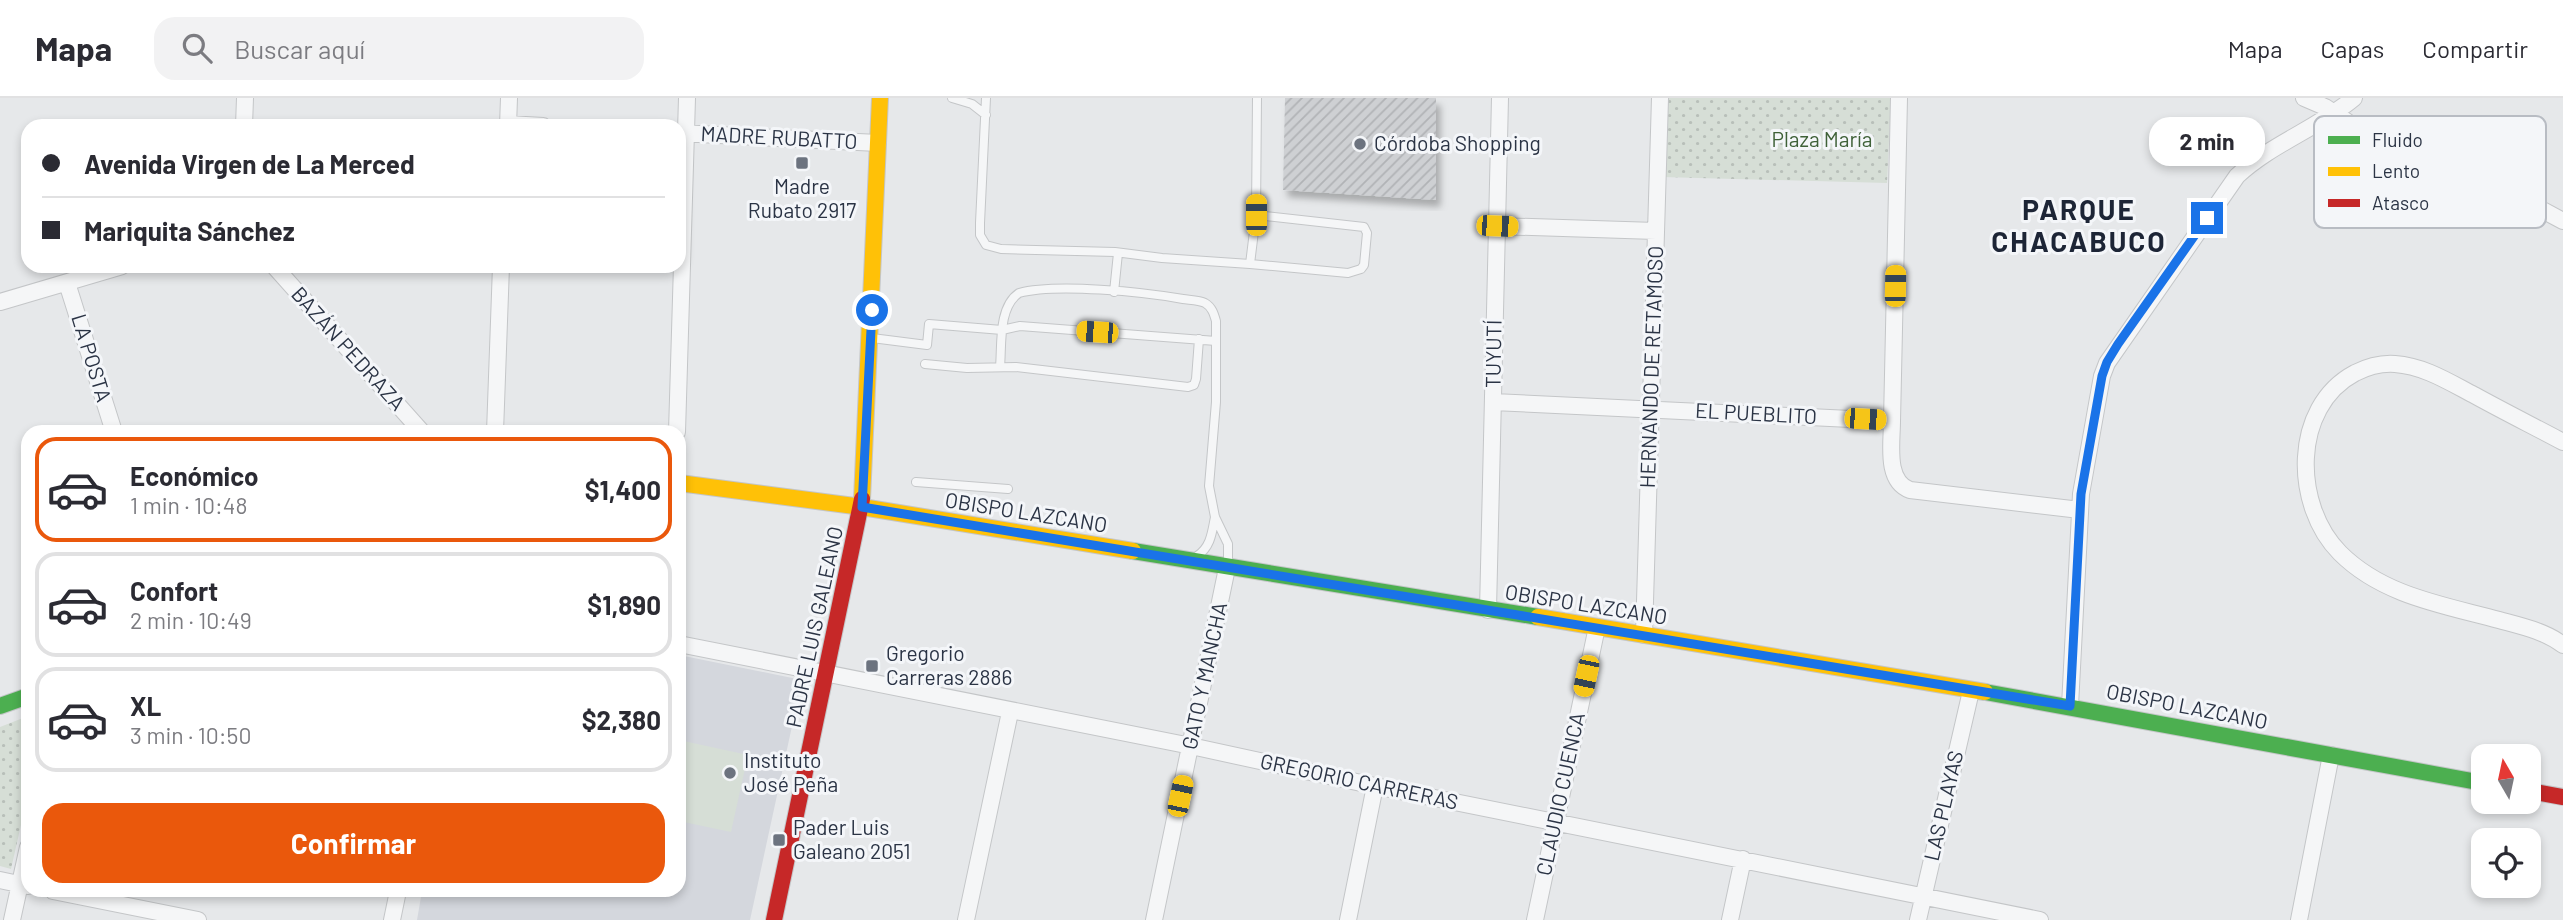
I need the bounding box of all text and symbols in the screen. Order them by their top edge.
search box [154,17,644,80]
text: Mapa [35,28,112,68]
icon: search [178,29,216,67]
text: Buscar aquí [234,33,365,64]
text: Mapa [2228,34,2283,63]
text: Capas [2321,34,2384,63]
text: Compartir [2422,34,2528,63]
callout: 2 min [2149,116,2265,166]
legend [2314,116,2546,228]
street label: MADRE RUBATTO [700,120,858,153]
park label: Plaza María [1772,126,1872,151]
text: 2 min [2179,127,2235,155]
text: Fluido [2372,128,2423,151]
place label: Córdoba Shopping [1374,130,1541,155]
marker: Córdoba Shopping [1352,136,1368,152]
text: Avenida Virgen de La Merced [84,148,415,179]
marker: Madre Rubato 2917 [794,155,810,171]
text: Lento [2372,159,2420,182]
place label: Madre Rubato 2917 [748,173,856,222]
text: Atasco [2372,191,2429,214]
district label: PARQUE CHACABUCO [1991,192,2167,258]
car [1246,194,1267,236]
route end [2191,202,2223,234]
text: Mariquita Sánchez [84,215,295,246]
car [1476,215,1519,237]
street label: HERNANDO DE RETAMOSO [1634,245,1667,489]
car [1885,265,1906,307]
street label: BAZÁN PEDRAZA [287,281,411,415]
route start [856,294,888,326]
street label: LA POSTA [67,311,118,405]
car [1076,320,1119,344]
street label: TUYUTÍ [1479,320,1506,388]
street label: EL PUEBLITO [1694,397,1818,428]
car [1844,407,1887,431]
icon: car [46,458,109,521]
text: Económico [130,460,259,491]
text: $1,400 [585,474,661,505]
street label: OBISPO LAZCANO [943,486,1109,537]
text: 1 min · 10:48 [130,491,247,519]
street label: PADRE LUIS GALEANO [780,524,847,730]
icon: car [46,573,109,636]
text: Confort [130,575,218,606]
street label: OBISPO LAZCANO [1503,578,1669,629]
text: $1,890 [587,589,661,620]
street label: GATO Y MANCHA [1176,600,1231,752]
text: 2 min · 10:49 [130,606,252,634]
place label: Gregorio Carreras 2886 [886,640,1012,689]
car [1572,653,1601,699]
marker: Gregorio Carreras 2886 [864,658,880,674]
street label: OBISPO LAZCANO [2104,678,2270,733]
icon: car [46,688,109,751]
text: XL [130,690,161,721]
text: $2,380 [582,704,661,735]
street label: CLAUDIO CUENCA [1530,710,1589,878]
text: 3 min · 10:50 [130,721,251,749]
north arrow [2471,744,2541,814]
map controls [2471,744,2541,898]
place label: Instituto José Peña [744,747,838,796]
street label: GREGORIO CARRERAS [1258,747,1461,814]
street label: LAS PLAYAS [1918,748,1967,863]
marker: Instituto José Peña [722,765,738,781]
car [1166,773,1195,819]
button: Confirmar [42,803,665,883]
place label: Pader Luis Galeano 2051 [793,814,911,863]
button: locate [2471,828,2541,898]
marker: Pader Luis Galeano 2051 [771,832,787,848]

